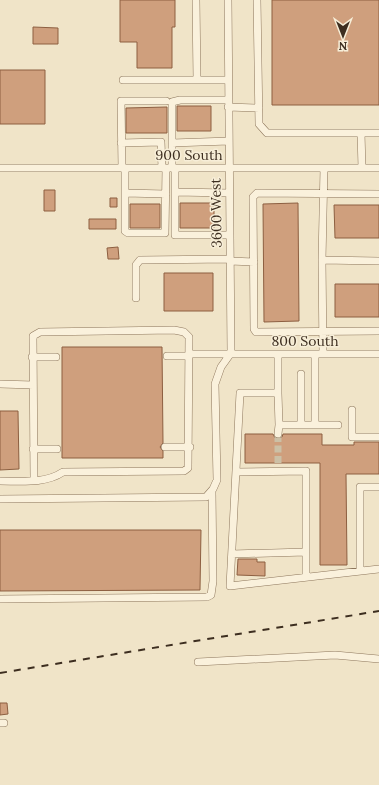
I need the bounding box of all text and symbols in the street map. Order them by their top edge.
north arrow [323,16,363,56]
text: N [338,39,347,53]
street label: 900 South [155,146,223,164]
street label: 3600 West [206,177,226,248]
street label: 800 South [271,332,339,350]

